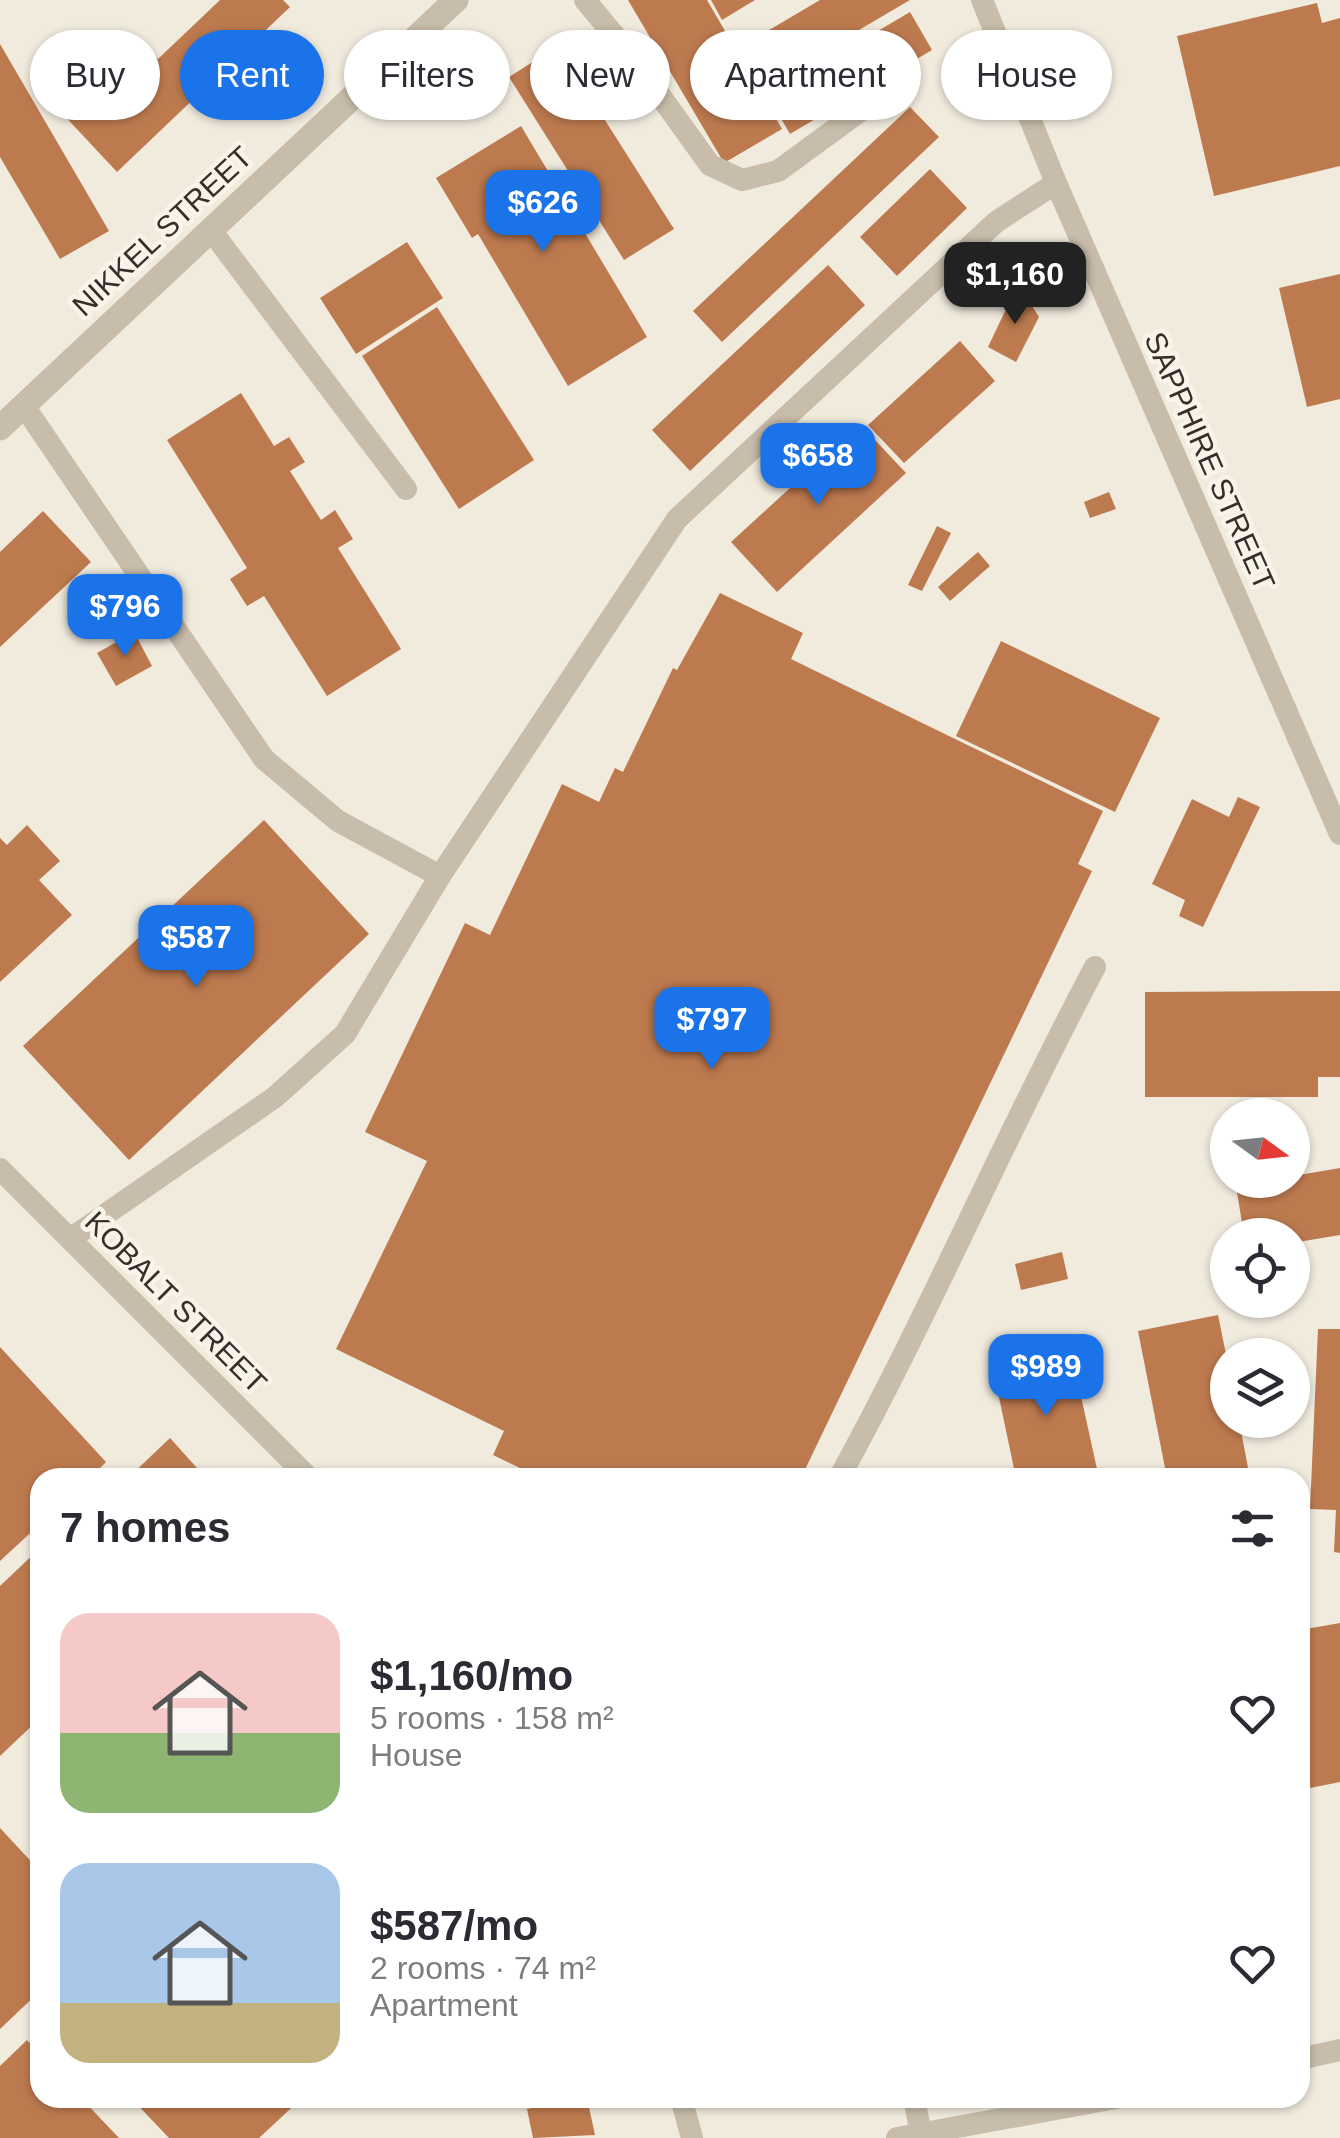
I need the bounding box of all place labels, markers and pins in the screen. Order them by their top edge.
pin: $626 [484,170,602,255]
pin: $1,160 [934,242,1096,327]
pin: $658 [759,423,877,508]
pin: $796 [66,574,184,659]
pin: $587 [137,905,255,990]
pin: $797 [653,987,771,1072]
pin: $989 [987,1334,1105,1419]

